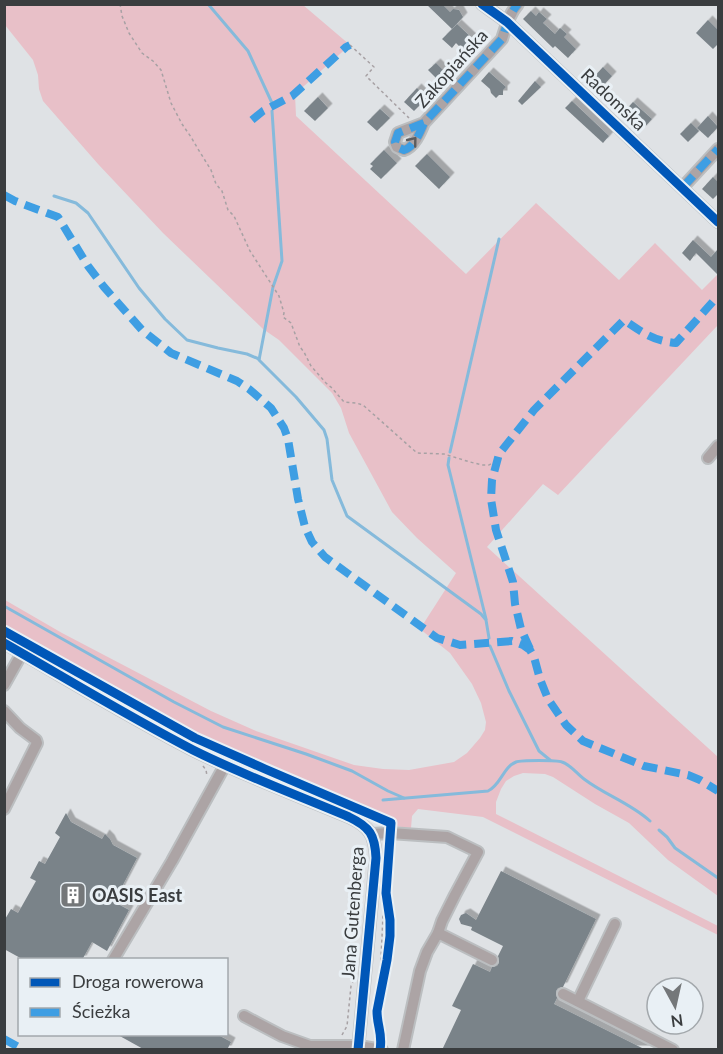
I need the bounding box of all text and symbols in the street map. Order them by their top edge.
street label: Zakopiańska [410,24,492,112]
street label: Radomska [577,63,651,135]
one-way arrow [406,137,417,148]
street label: Jana Gutenberga [336,846,368,980]
building icon: OASIS East [58,880,88,910]
place label: OASIS East [92,884,182,906]
legend [18,958,228,1036]
text: Droga rowerowa [72,970,204,992]
north arrow [645,976,705,1036]
text: Ścieżka [72,1000,130,1022]
text: N [670,1011,685,1032]

